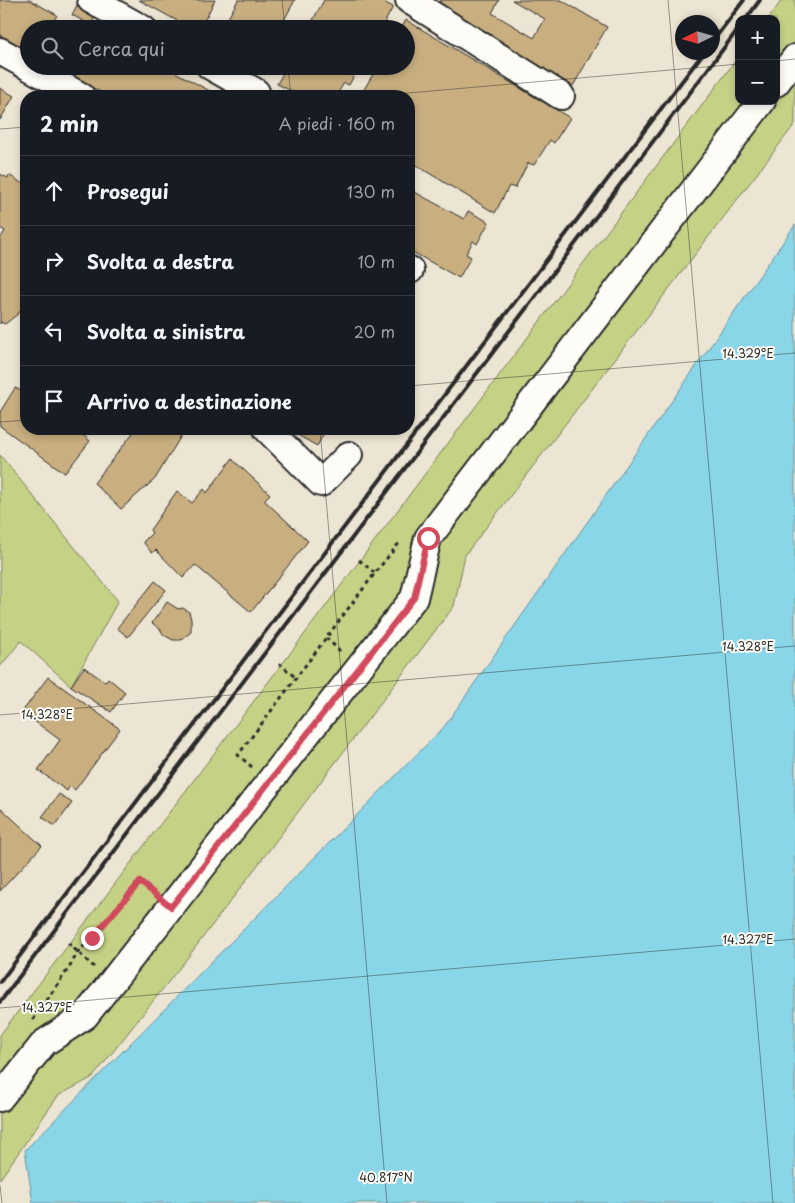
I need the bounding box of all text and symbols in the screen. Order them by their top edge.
north arrow [675,15,720,60]
map controls [735,15,780,105]
button: + [735,15,780,60]
search box [20,20,415,75]
icon: search [38,34,66,62]
text: Cerca qui [78,34,165,62]
button: − [735,60,780,105]
text: 2 min [40,107,99,139]
text: A piedi · 160 m [279,111,395,135]
icon: ahead [40,177,68,205]
text: Prosegui [87,177,169,205]
text: 130 m [347,179,395,203]
icon: right [40,247,68,275]
text: Svolta a destra [87,247,234,275]
text: 10 m [358,249,395,273]
icon: left [40,317,68,345]
text: Svolta a sinistra [87,317,245,345]
text: 20 m [354,319,395,343]
text: 14.329°E [722,344,774,362]
icon: arrive [40,387,68,415]
text: Arrivo a destinazione [87,387,292,415]
route start [417,527,440,550]
text: 14.328°E [722,637,774,655]
text: 14.328°E [21,705,73,723]
route end [81,927,104,950]
text: 14.327°E [722,930,774,948]
text: 14.327°E [21,998,73,1016]
text: 40.817°N [359,1168,413,1186]

